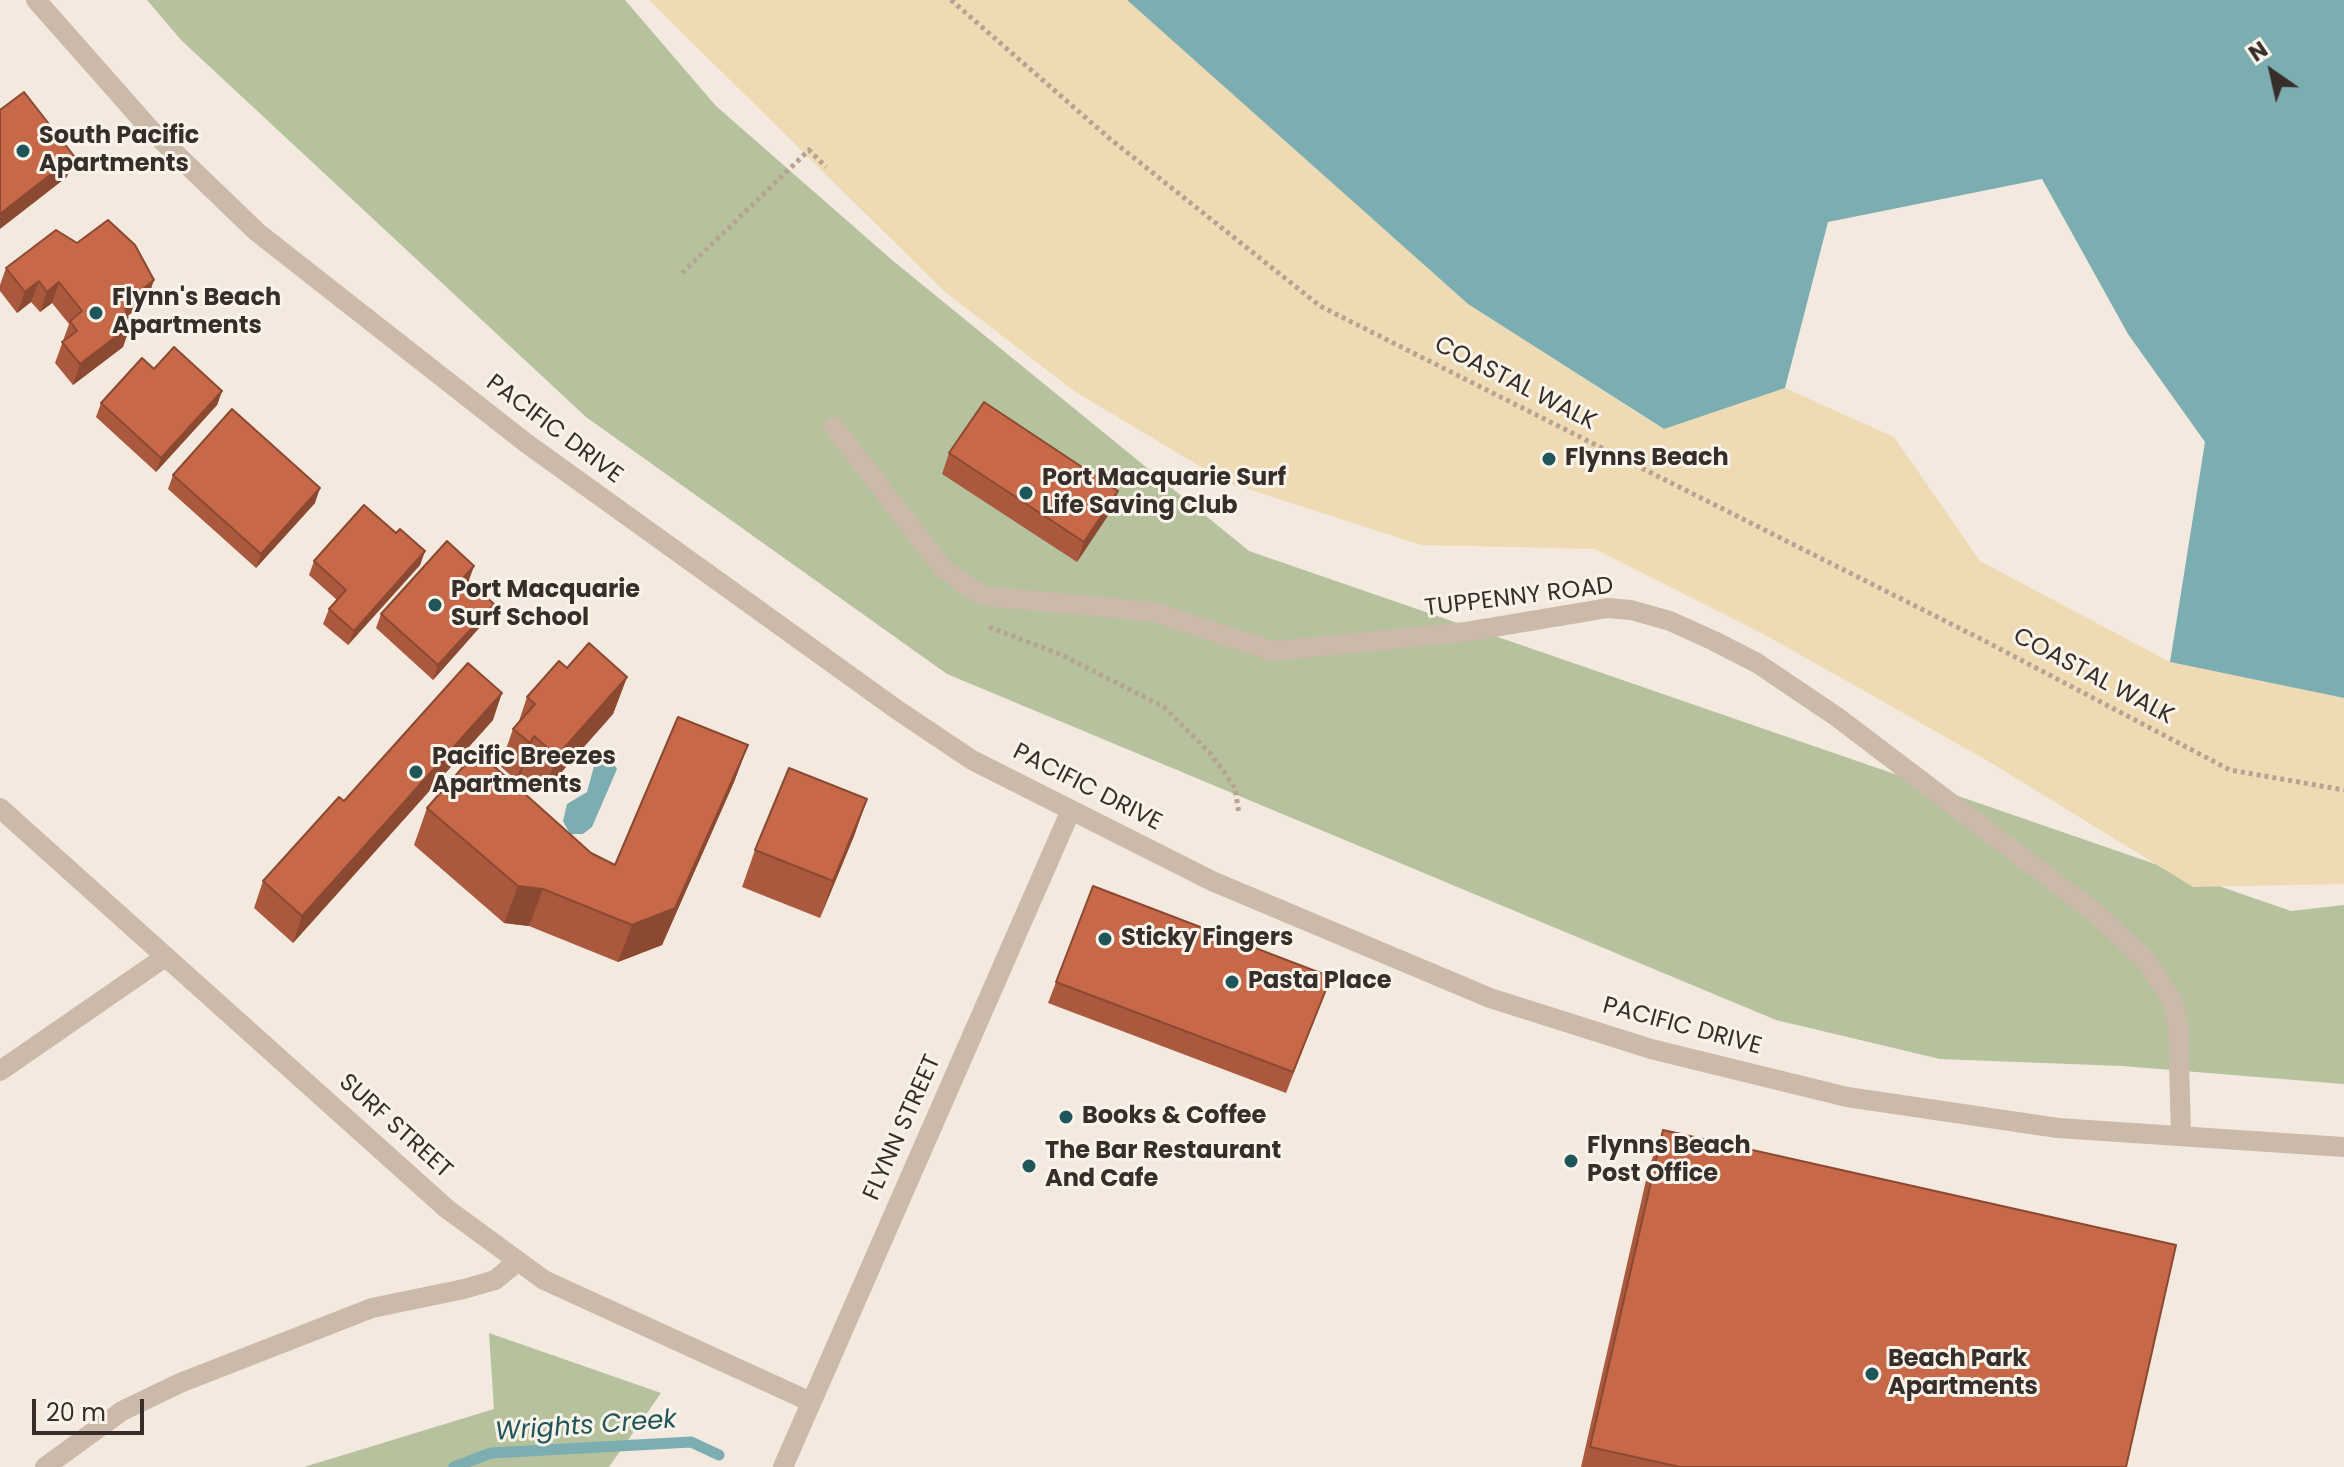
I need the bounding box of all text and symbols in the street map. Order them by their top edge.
north arrow [2232,32,2312,112]
text: N [2243,34,2274,69]
place label: South Pacific Apartments [39,123,199,179]
marker: South Pacific Apartments [14,142,32,160]
place label: Flynn's Beach Apartments [112,285,281,341]
marker: Flynn's Beach Apartments [87,304,105,322]
street label: COASTAL WALK [1429,331,1601,437]
street label: PACIFIC DRIVE [480,369,628,491]
place label: Flynns Beach [1565,445,1729,473]
marker: Flynns Beach [1540,450,1558,468]
place label: Port Macquarie Surf Life Saving Club [1042,465,1286,521]
marker: Port Macquarie Surf Life Saving Club [1017,484,1035,502]
street label: TUPPENNY ROAD [1423,572,1615,624]
place label: Port Macquarie Surf School [451,577,640,633]
marker: Port Macquarie Surf School [426,596,444,614]
street label: COASTAL WALK [2008,623,2178,731]
street label: PACIFIC DRIVE [1008,738,1166,838]
place label: Pacific Breezes Apartments [432,744,616,800]
marker: Pacific Breezes Apartments [407,763,425,781]
place label: Sticky Fingers [1121,925,1293,953]
marker: Sticky Fingers [1096,930,1114,948]
place label: Pasta Place [1248,968,1391,996]
marker: Pasta Place [1223,973,1241,991]
street label: PACIFIC DRIVE [1599,992,1765,1062]
street label: FLYNN STREET [858,1051,948,1205]
street label: SURF STREET [332,1069,458,1185]
place label: Books & Coffee [1082,1103,1266,1131]
marker: Books & Coffee [1057,1108,1075,1126]
place label: Flynns Beach Post Office [1587,1133,1751,1189]
place label: The Bar Restaurant And Cafe [1045,1138,1281,1194]
marker: Flynns Beach Post Office [1562,1152,1580,1170]
marker: The Bar Restaurant And Cafe [1020,1157,1038,1175]
place label: Beach Park Apartments [1888,1346,2038,1402]
marker: Beach Park Apartments [1863,1365,1881,1383]
scale bar [36,1383,148,1433]
text: 20 m [46,1396,106,1429]
water label: Wrights Creek [494,1405,678,1449]

